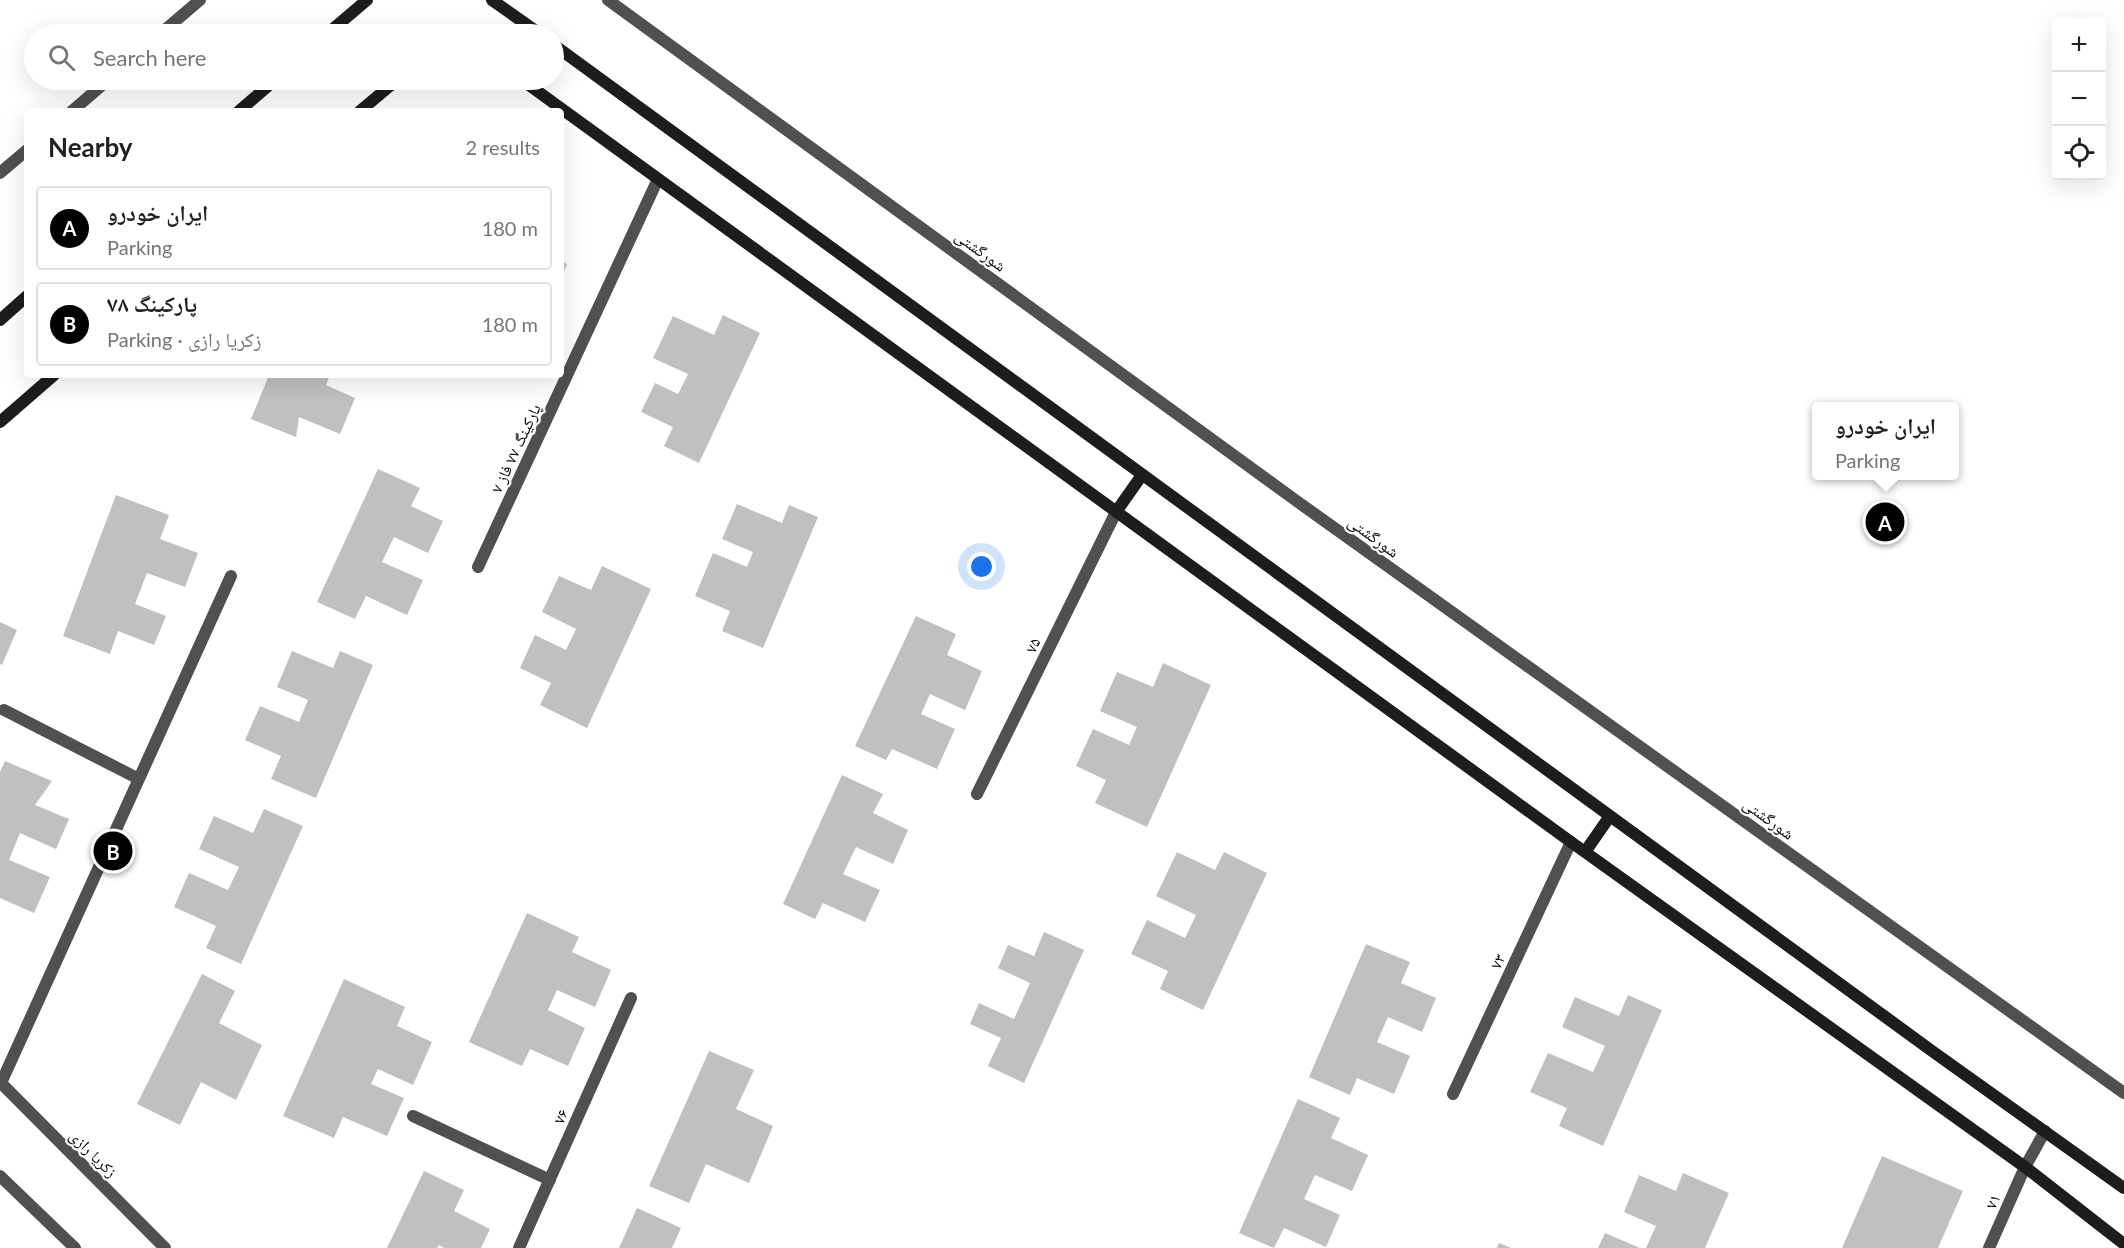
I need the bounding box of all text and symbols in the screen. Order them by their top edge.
map controls [2052,18,2106,180]
button: + [2052,18,2106,72]
search box [24,24,564,90]
icon: search [45,41,78,74]
text: Search here [93,44,206,71]
button: − [2052,72,2106,126]
button: locate [2052,126,2106,180]
text: Nearby [48,131,133,163]
text: 2 results [465,135,540,159]
text: ایران خودرو [107,199,208,226]
text: A [63,216,76,240]
text: 180 m [482,216,538,240]
street label: شورگشتی [951,225,1010,276]
text: Parking [107,235,172,259]
text: پارکینگ ۷۸ [107,290,197,317]
text: B [63,312,76,336]
text: 180 m [482,312,538,336]
text: Parking · زکریا رازی [107,327,262,351]
street label: پارکینگ ۷۷ فاز ۷ [486,400,545,496]
popup [1812,402,1959,480]
text: ایران خودرو [1835,412,1936,439]
text: Parking [1835,448,1900,472]
pin: A [1866,500,1904,544]
street label: شورگشتی [1344,511,1403,562]
your location [967,552,996,581]
street label: ۷۵ [1020,634,1044,656]
street label: شورگشتی [1739,793,1798,844]
pin: B [94,828,132,874]
street label: ۷۳ [1485,950,1509,972]
street label: ۷۶ [548,1106,572,1126]
street label: زکریا رازی [65,1125,122,1182]
street label: ۷۱ [1980,1191,2004,1211]

